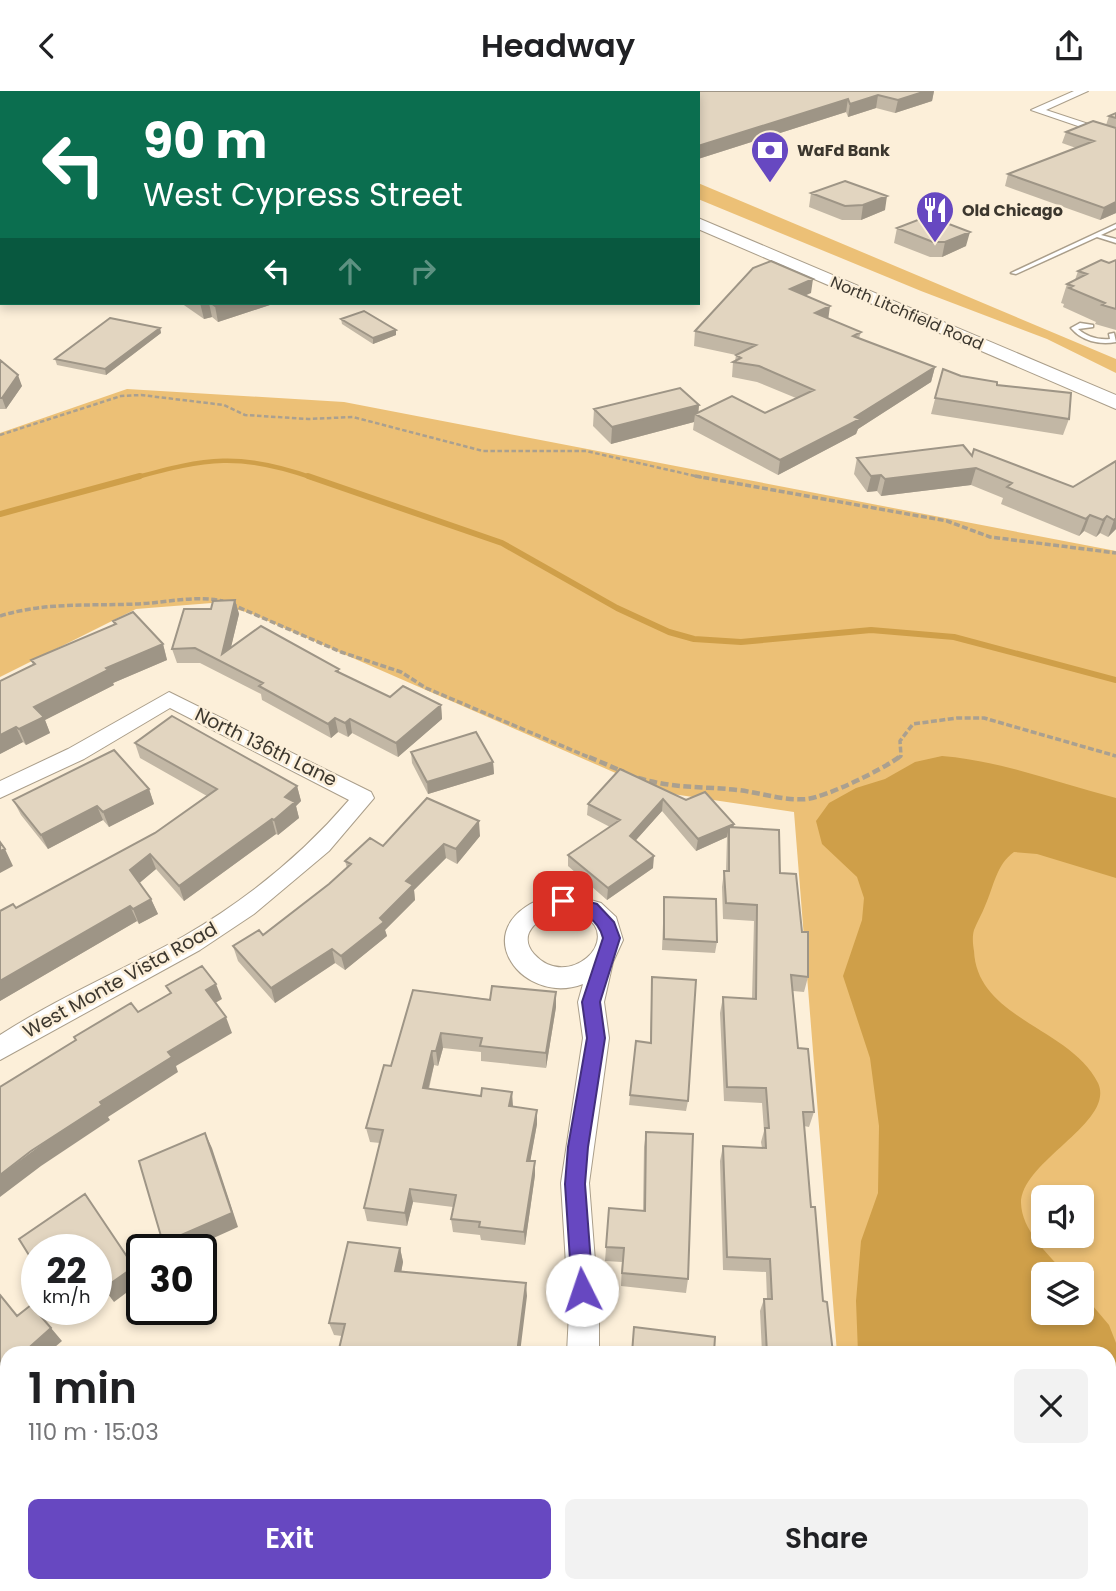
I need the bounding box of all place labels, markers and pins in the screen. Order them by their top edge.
bank icon: WaFd Bank [749,129,791,184]
place label: WaFd Bank [797,139,890,162]
restaurant icon: Old Chicago [914,189,956,244]
place label: Old Chicago [962,199,1063,222]
pin [533,871,593,931]

